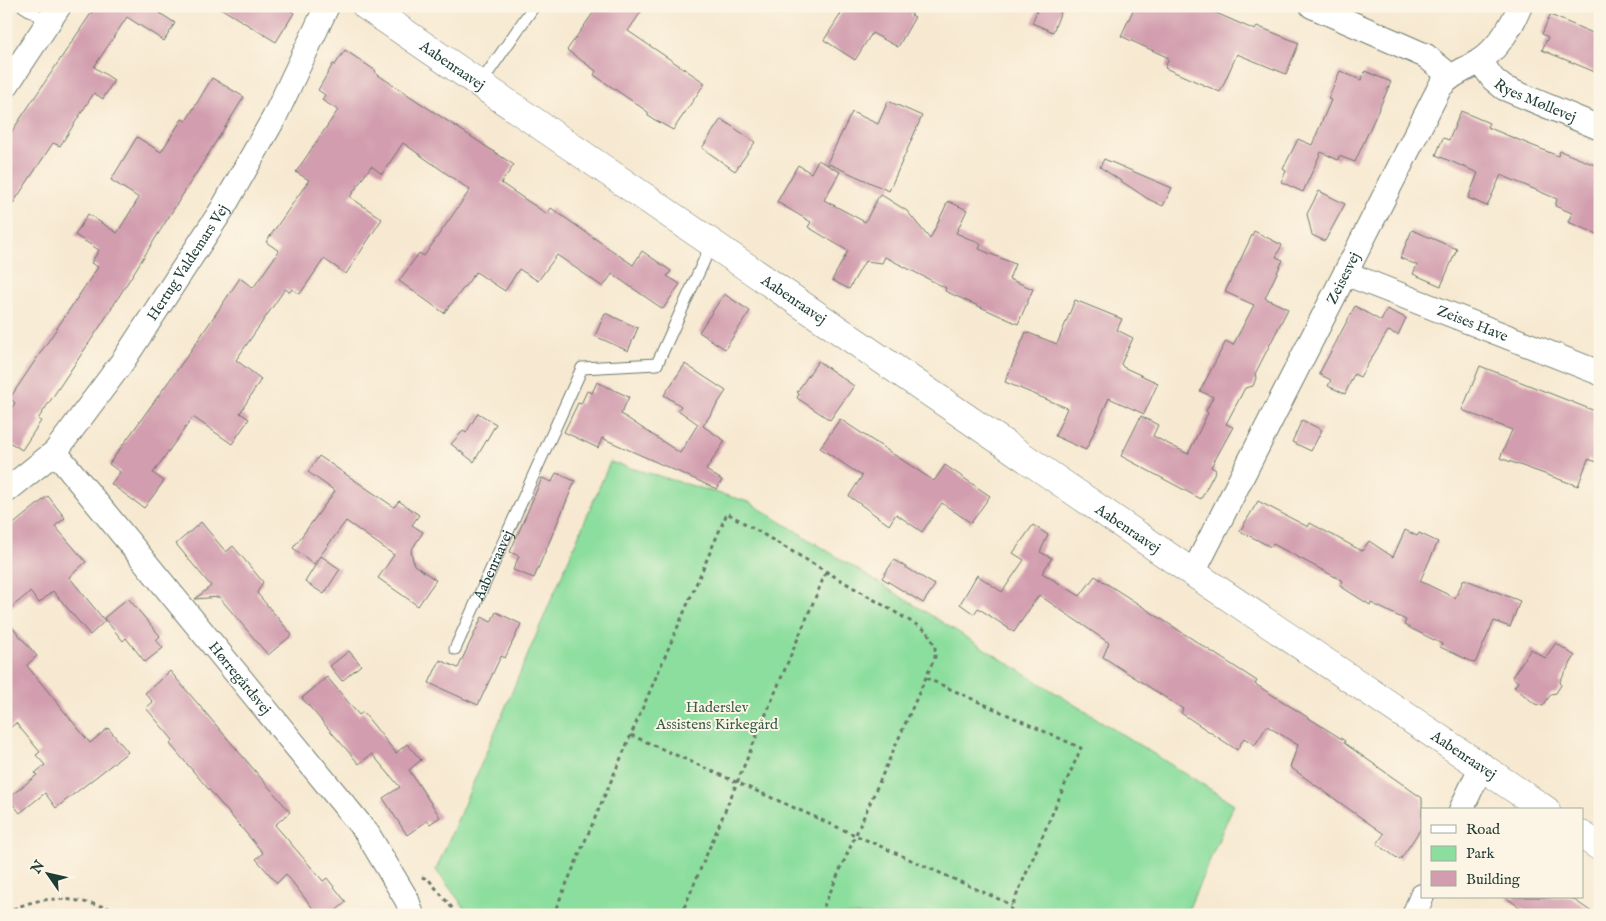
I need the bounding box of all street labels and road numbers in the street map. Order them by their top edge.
street label: Aabenraavej [415,36,489,95]
street label: Ryes Møllevej [1490,75,1579,127]
street label: Hertug Valdemars Vej [143,201,233,325]
street label: Zeisesvej [1322,249,1365,307]
street label: Aabenraavej [757,270,830,329]
street label: Zeises Have [1434,301,1511,346]
street label: Aabenraavej [1091,499,1164,558]
street label: Aabenraavej [469,527,517,604]
street label: Hørregårdsvej [204,638,275,719]
street label: Aabenraavej [1426,726,1500,784]

